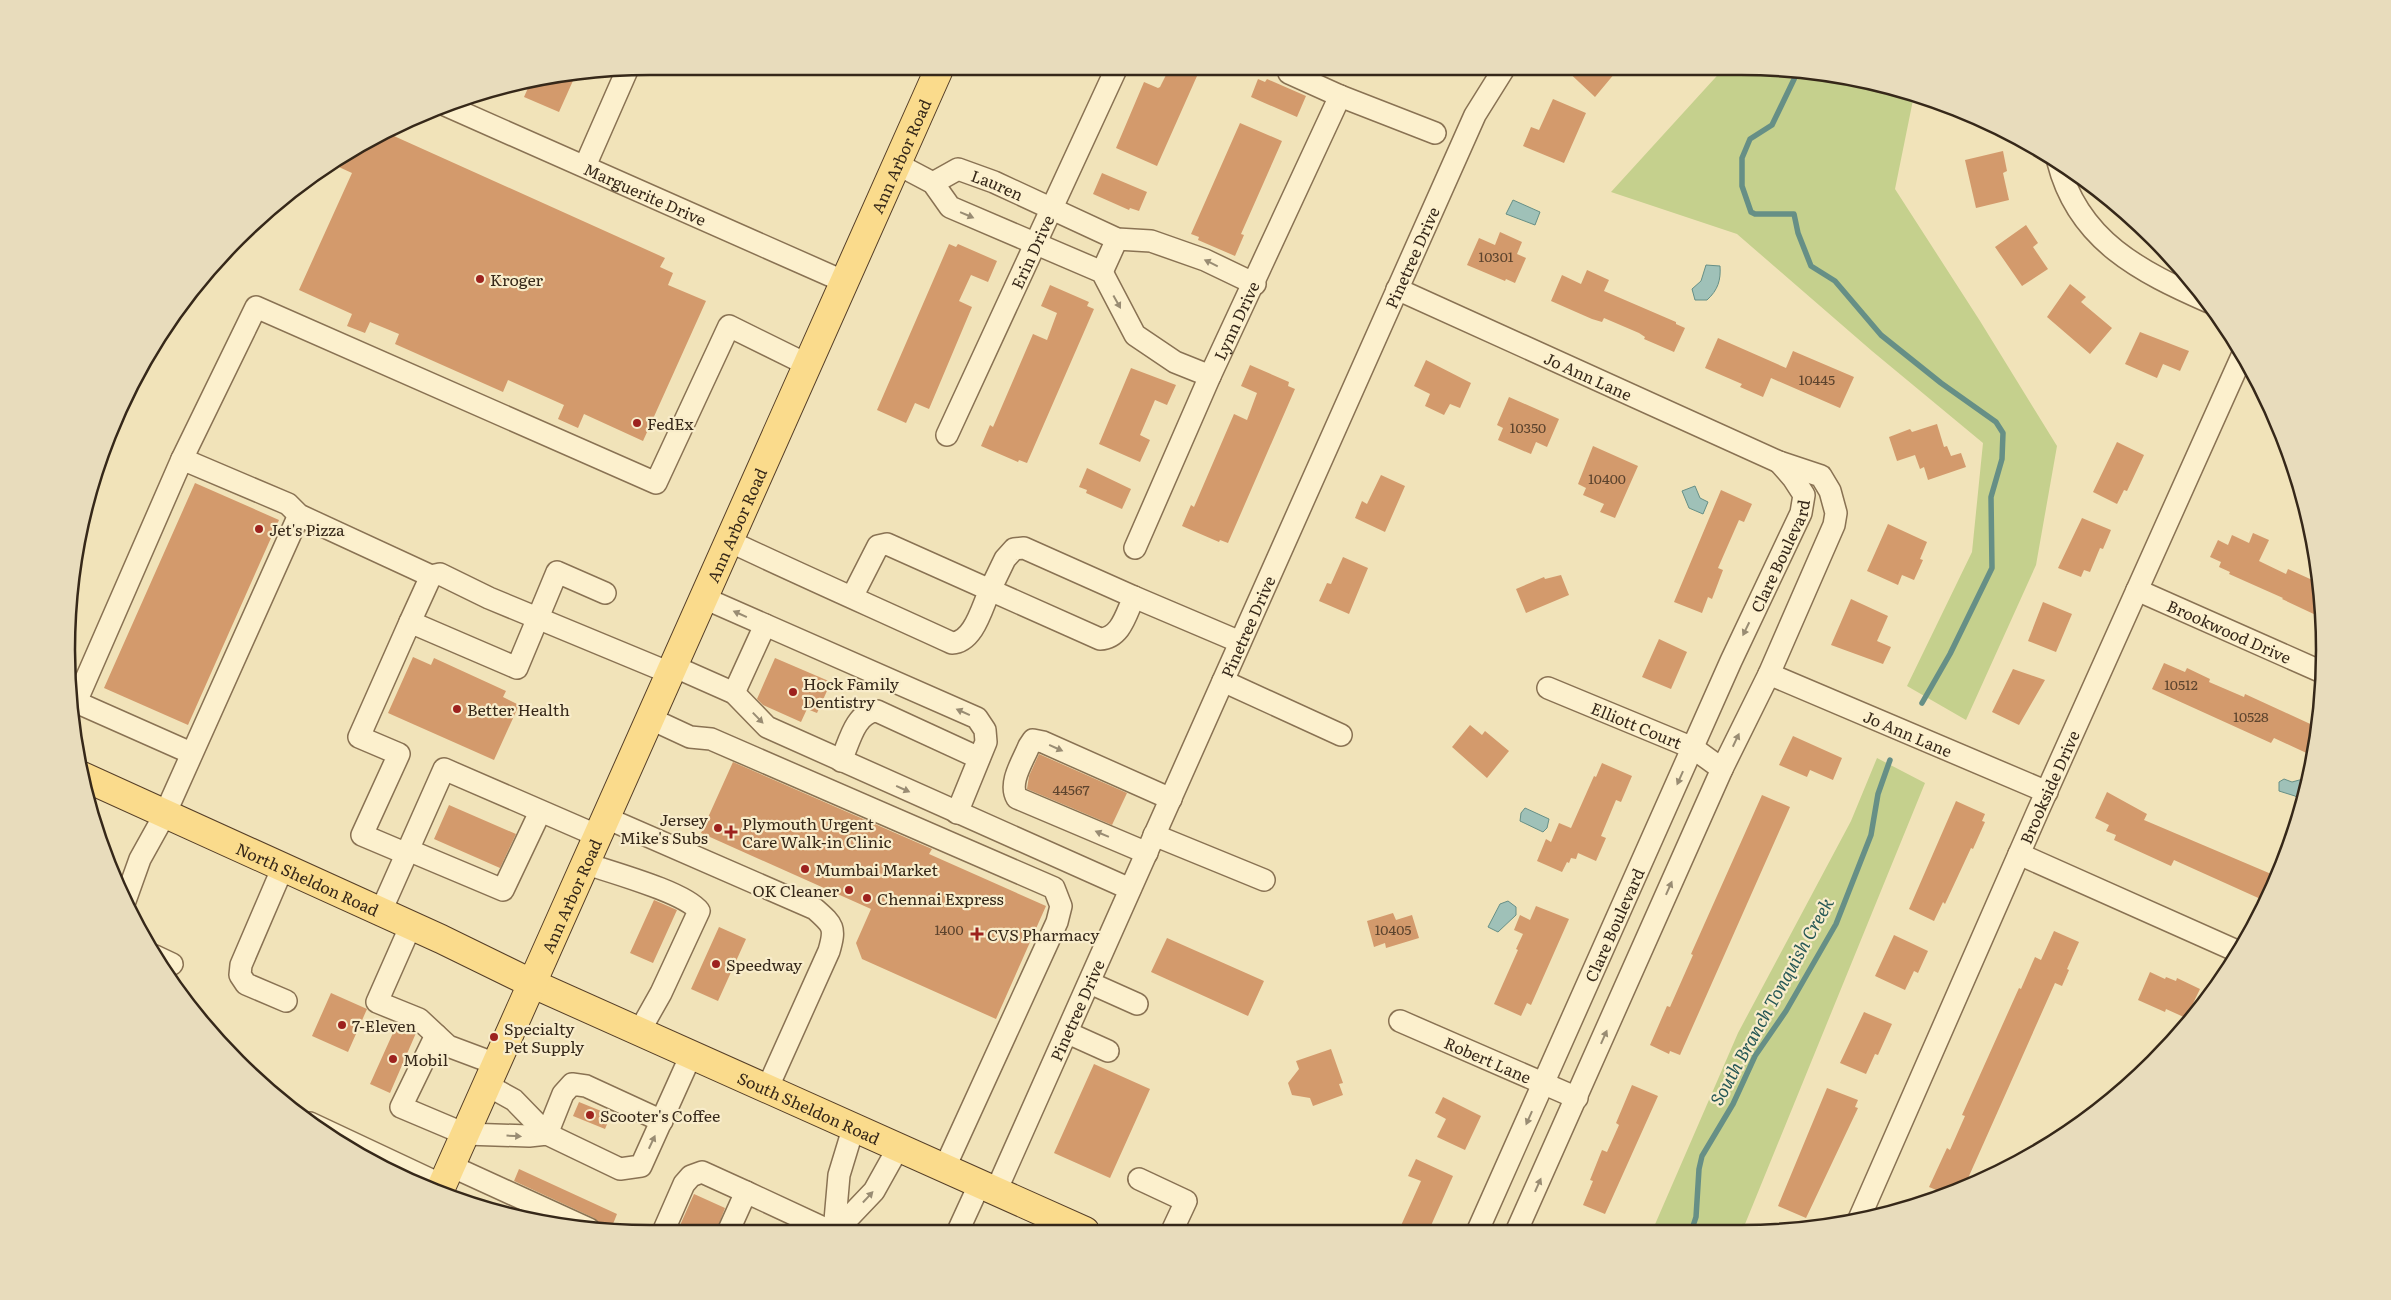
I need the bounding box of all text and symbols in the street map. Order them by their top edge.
street label: Ann Arbor Road [864,95,936,217]
street label: Marguerite Drive [580,156,710,231]
street label: Lauren [968,163,1028,206]
street label: Pinetree Drive [1379,203,1445,312]
one-way arrow [960,211,974,219]
street label: Erin Drive [1004,211,1059,293]
house number: 10301 [1479,246,1514,266]
one-way arrow [1204,258,1218,266]
place label: Kroger [490,267,544,291]
marker: Kroger [474,273,486,285]
street label: Lynn Drive [1207,277,1265,364]
one-way arrow [1113,295,1121,309]
street label: Jo Ann Lane [1541,345,1636,406]
house number: 10445 [1799,369,1835,389]
place label: FedEx [647,411,694,435]
marker: FedEx [631,417,643,429]
house number: 10350 [1510,417,1546,437]
street label: Ann Arbor Road [700,464,772,586]
house number: 10400 [1588,468,1626,488]
street label: Clare Boulevard [1744,497,1815,616]
place label: Jet's Pizza [269,517,345,541]
marker: Jet's Pizza [253,523,265,535]
street label: Pinetree Drive [1214,572,1280,681]
street label: Brookwood Drive [2163,593,2295,669]
one-way arrow [733,610,747,618]
one-way arrow [1742,622,1750,636]
place label: Hock Family Dentistry [803,671,900,713]
house number: 10512 [2164,674,2198,694]
marker: Hock Family Dentistry [787,686,799,698]
street label: Elliott Court [1588,695,1686,754]
place label: Better Health [467,697,570,721]
marker: Better Health [451,703,463,715]
street label: Jo Ann Lane [1860,704,1956,762]
house number: 10528 [2233,706,2269,726]
one-way arrow [956,707,970,715]
one-way arrow [752,711,764,723]
street label: Brookside Drive [2013,726,2085,847]
one-way arrow [1732,733,1740,747]
one-way arrow [1049,744,1063,752]
one-way arrow [1676,771,1684,785]
house number: 44567 [1052,779,1090,799]
one-way arrow [896,785,910,793]
place label: Jersey Mike's Subs [620,807,709,849]
place label: Plymouth Urgent Care Walk-in Clinic [742,811,891,853]
marker: Jersey Mike's Subs [712,822,724,834]
marker: Plymouth Urgent Care Walk-in Clinic [724,825,738,839]
one-way arrow [1095,829,1109,837]
street label: Ann Arbor Road [535,835,607,957]
street label: North Sheldon Road [233,836,383,921]
place label: Mumbai Market [815,857,938,881]
marker: Mumbai Market [799,863,811,875]
street label: Clare Boulevard [1578,864,1650,985]
place label: OK Cleaner [752,878,839,902]
one-way arrow [1666,881,1674,895]
marker: OK Cleaner [843,884,855,896]
place label: Chennai Express [877,886,1004,910]
marker: Chennai Express [861,892,873,904]
water label: South Branch Tonquish Creek [1702,892,1840,1110]
house number: 1400 [934,919,964,939]
house number: 10405 [1375,919,1411,939]
place label: CVS Pharmacy [987,922,1100,946]
marker: CVS Pharmacy [971,928,983,940]
place label: Speedway [726,952,803,976]
street label: Pinetree Drive [1043,955,1110,1065]
marker: Speedway [710,958,722,970]
place label: 7-Eleven [352,1013,416,1037]
place label: Specialty Pet Supply [504,1016,585,1058]
marker: 7-Eleven [336,1019,348,1031]
street label: Robert Lane [1441,1030,1535,1089]
one-way arrow [1601,1030,1609,1044]
marker: Specialty Pet Supply [488,1031,500,1043]
place label: Mobil [403,1047,448,1071]
marker: Mobil [387,1053,399,1065]
street label: South Sheldon Road [734,1065,884,1150]
place label: Scooter's Coffee [600,1103,720,1127]
marker: Scooter's Coffee [584,1109,596,1121]
one-way arrow [1524,1111,1532,1125]
one-way arrow [506,1132,522,1140]
one-way arrow [649,1135,657,1149]
one-way arrow [1534,1178,1542,1192]
one-way arrow [862,1191,874,1203]

